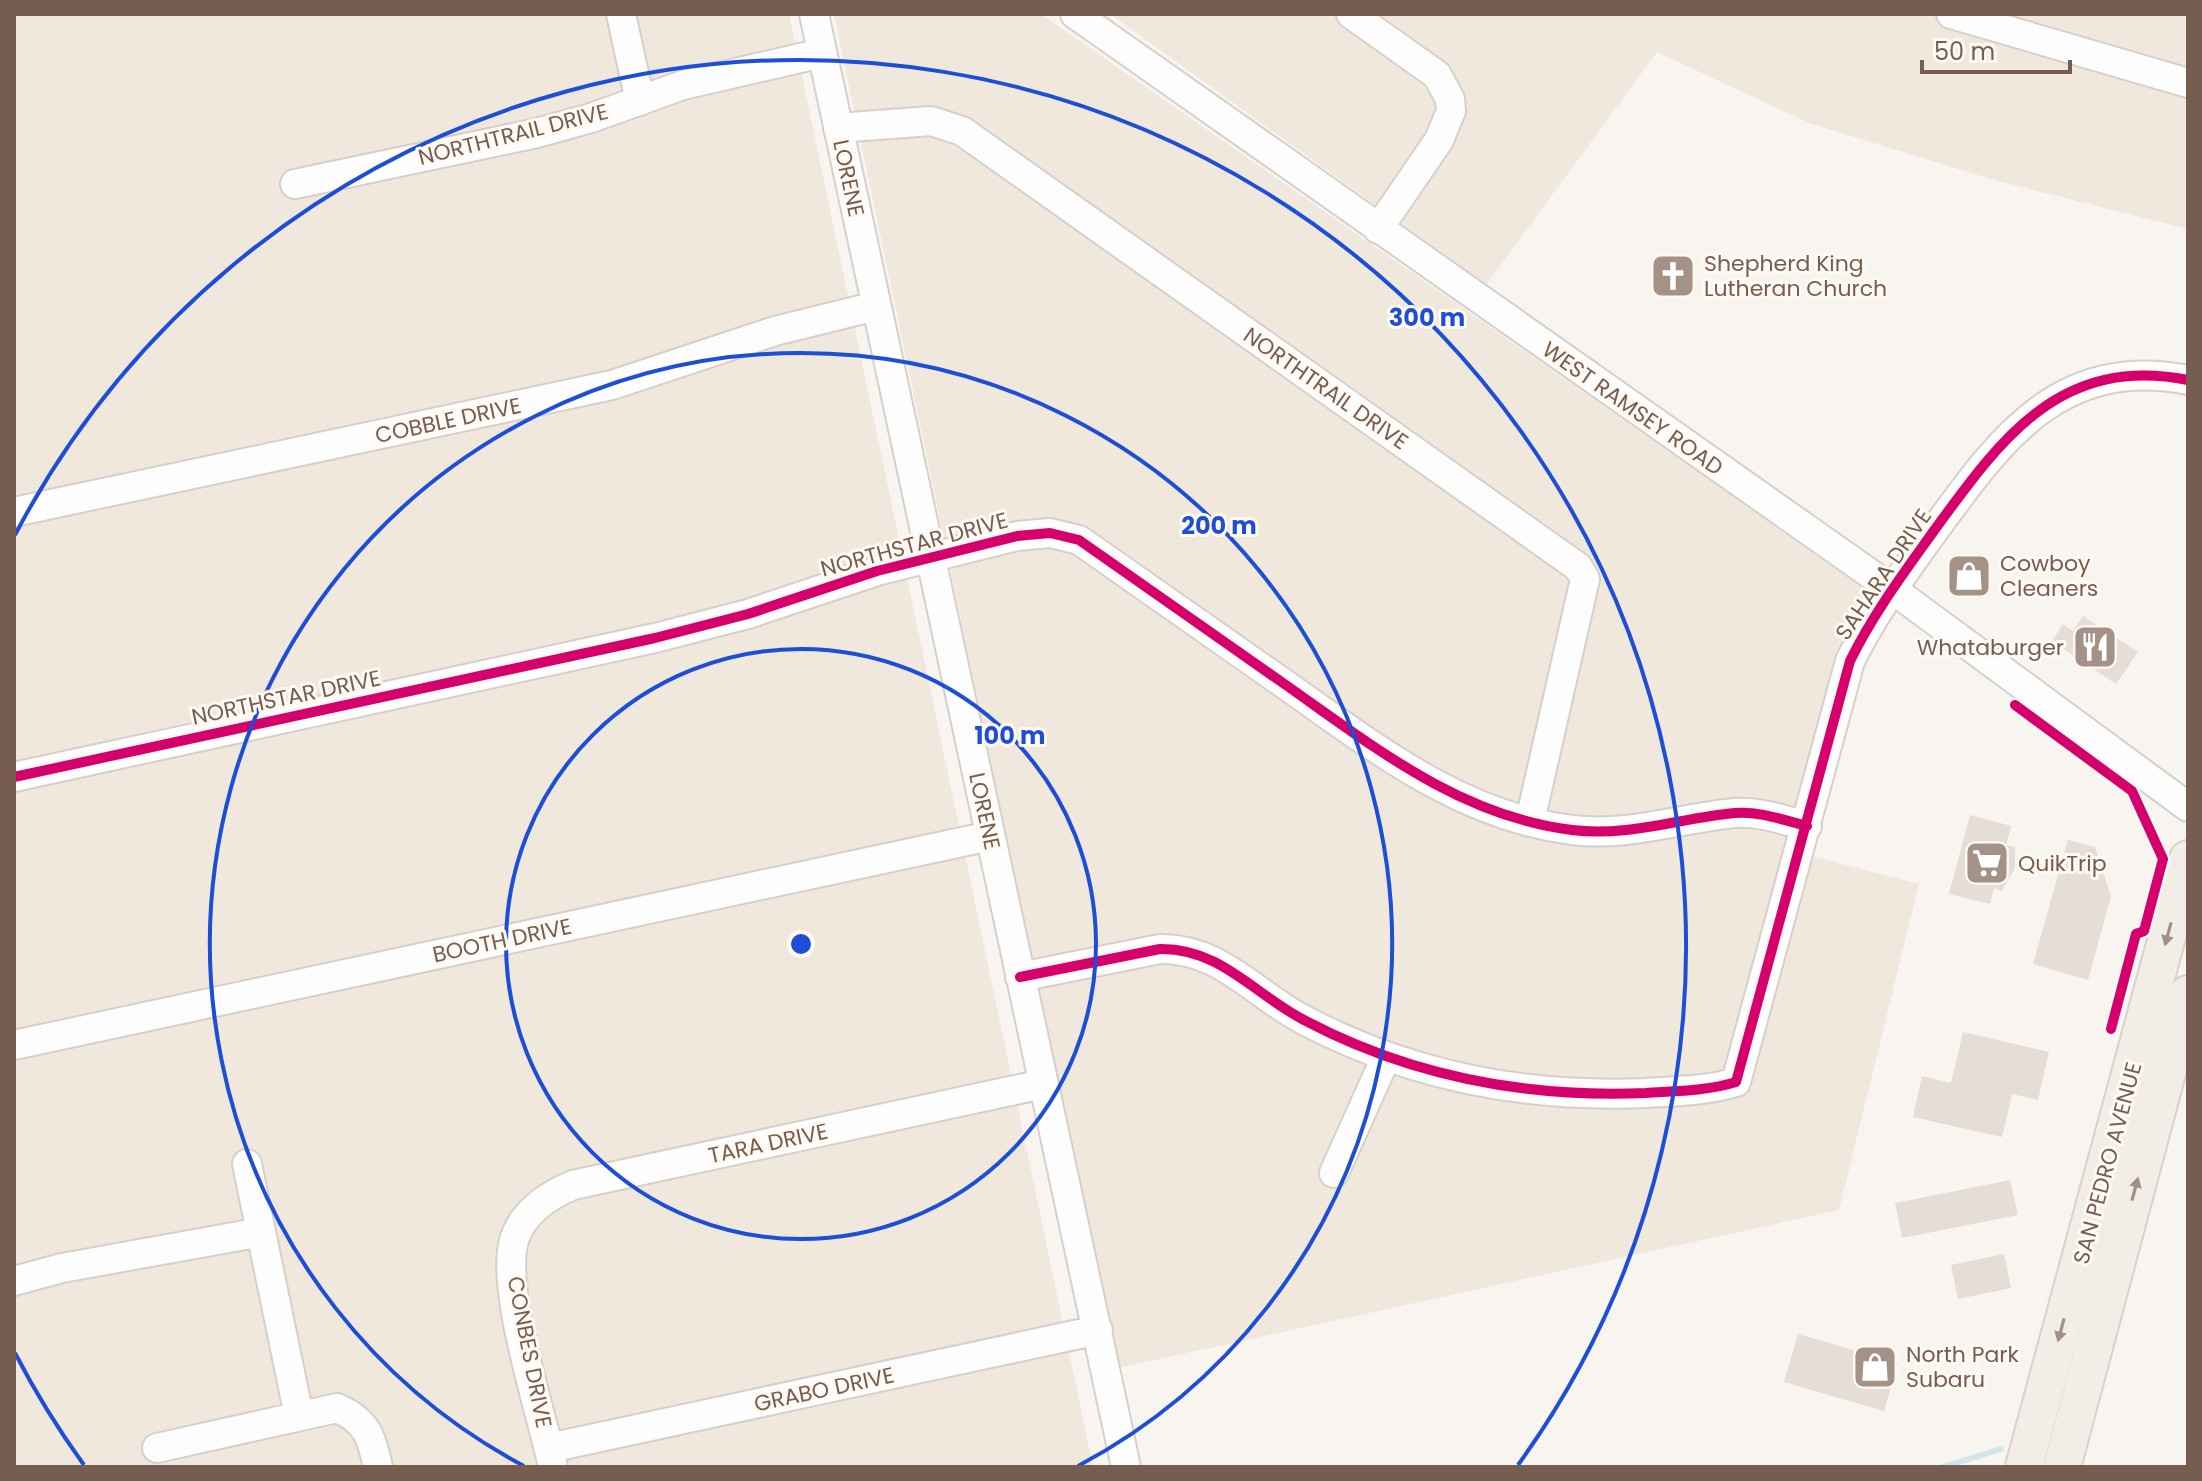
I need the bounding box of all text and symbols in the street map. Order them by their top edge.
scale bar [1922,24,2070,74]
text: 50 m [1934,35,1995,68]
street label: NORTHTRAIL DRIVE [415,96,611,173]
street label: LORENE [825,137,872,220]
place label: Shepherd King Lutheran Church [1704,248,1887,304]
church icon: Shepherd King Lutheran Church [1649,252,1697,300]
text: 300 m [1389,301,1465,334]
street label: NORTHTRAIL DRIVE [1237,320,1414,457]
street label: WEST RAMSEY ROAD [1536,334,1729,483]
street label: COBBLE DRIVE [372,390,524,451]
street label: SAHARA DRIVE [1828,502,1939,646]
street label: NORTHSTAR DRIVE [817,505,1011,584]
text: 200 m [1181,509,1257,542]
place label: Cowboy Cleaners [2000,548,2098,604]
shop icon: Cowboy Cleaners [1945,552,1993,600]
restaurant icon: Whataburger [2071,623,2119,671]
place label: Whataburger [1917,632,2064,663]
street label: NORTHSTAR DRIVE [189,662,384,733]
text: 100 m [975,719,1045,752]
street label: LORENE [961,770,1008,853]
supermarket icon: QuikTrip [1963,839,2011,887]
place label: QuikTrip [2018,848,2107,879]
street label: BOOTH DRIVE [430,911,575,970]
one-way arrow [2161,923,2174,947]
centre of rings [787,930,815,958]
street label: SAN PEDRO AVENUE [2066,1059,2149,1267]
street label: TARA DRIVE [706,1116,831,1171]
one-way arrow [2130,1177,2142,1202]
street label: CONBES DRIVE [500,1274,559,1431]
one-way arrow [2055,1317,2067,1342]
place label: North Park Subaru [1906,1339,2020,1395]
shop icon: North Park Subaru [1851,1343,1899,1391]
street label: GRABO DRIVE [751,1360,897,1419]

